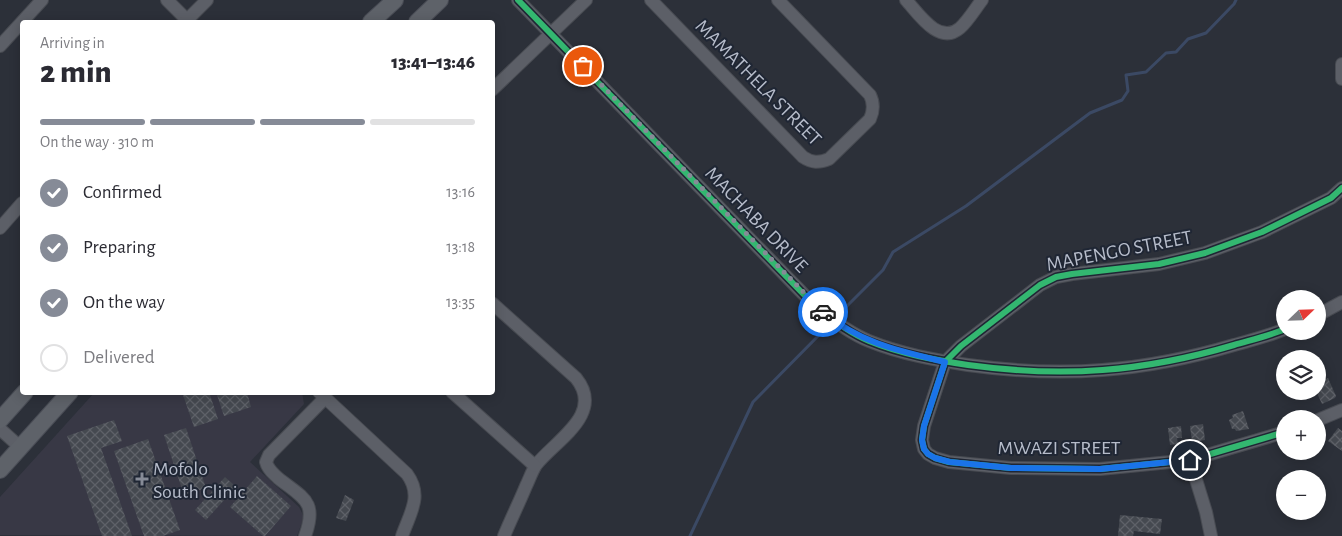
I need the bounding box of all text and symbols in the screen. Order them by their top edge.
street label: MAMATHELA STREET [691,16,825,150]
text: Arriving in [40,35,105,51]
pin [562,45,604,87]
icon: bag [569,52,597,80]
text: 13:41–13:46 [391,53,475,72]
text: 2 min [40,56,112,88]
text: On the way · 310 m [40,134,154,150]
street label: MACHABA DRIVE [701,163,812,277]
icon: check [40,179,68,207]
text: Confirmed [83,183,162,202]
text: 13:16 [446,184,475,200]
street label: MAPENGO STREET [1045,227,1194,275]
icon: check [40,234,68,262]
text: Preparing [83,238,156,257]
text: 13:18 [446,239,475,255]
courier [798,287,848,337]
icon: check [40,289,68,317]
north arrow [1276,290,1326,340]
map controls [1276,290,1326,520]
text: On the way [83,293,165,312]
text: 13:35 [446,294,475,310]
icon: car [809,298,837,326]
text: Delivered [83,348,155,367]
button: layers [1276,350,1326,400]
button: + [1276,410,1326,460]
street label: MWAZI STREET [998,438,1121,458]
pin [1169,439,1211,481]
icon: home [1176,446,1204,474]
place label: Mofolo South Clinic [153,459,245,502]
button: − [1276,470,1326,520]
marker: Mofolo South Clinic [135,472,149,486]

